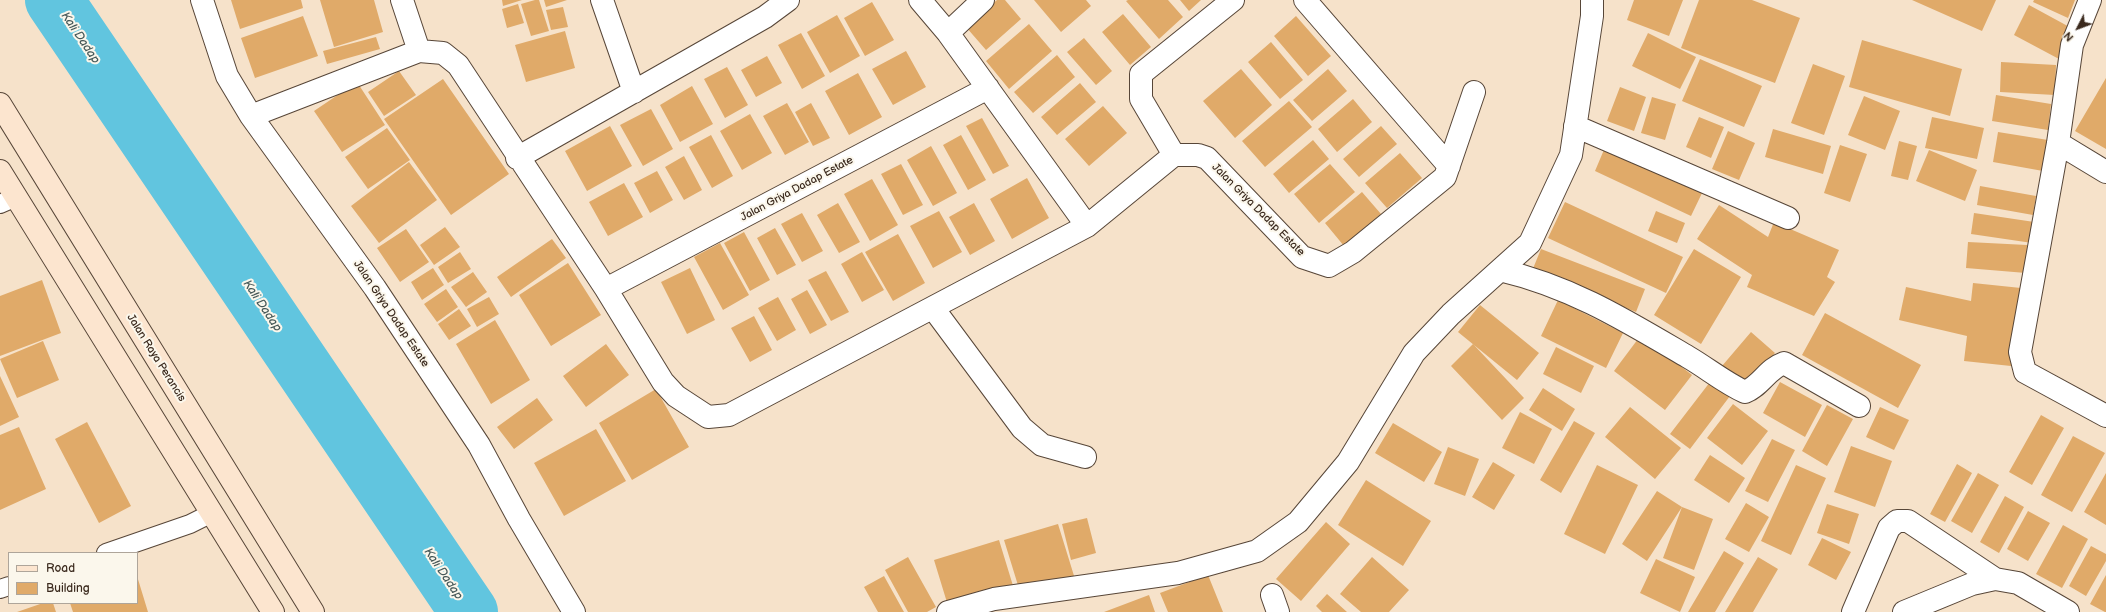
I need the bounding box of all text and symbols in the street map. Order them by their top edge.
north arrow [2058,8,2098,48]
water label: Kali Dadap [58,10,102,66]
text: N [2061,29,2076,44]
street label: Jalan Griya Dadap Estate [738,154,856,224]
street label: Jalan Griya Dadap Estate [1209,161,1307,259]
street label: Jalan Griya Dadap Estate [350,258,432,370]
water label: Kali Dadap [240,278,284,334]
street label: Jalan Raya Perancis [124,312,188,404]
water label: Kali Dadap [421,546,465,602]
legend [8,552,138,604]
text: Road [46,561,75,576]
text: Building [46,581,90,596]

